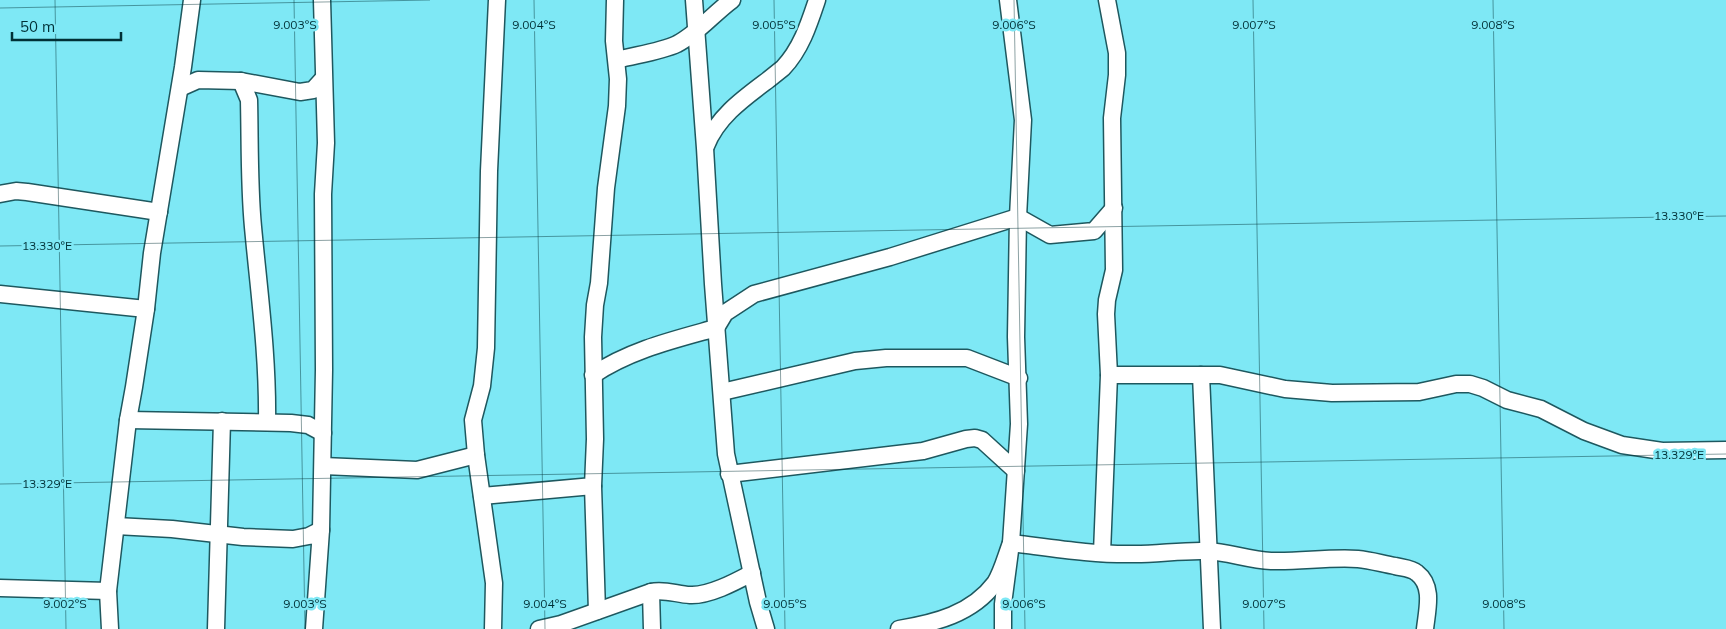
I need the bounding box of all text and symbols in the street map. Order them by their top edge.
scale bar [12,10,121,42]
text: 50 m [20,17,55,36]
text: 9.003°S [273,17,317,32]
text: 9.004°S [512,17,556,32]
text: 9.005°S [752,17,796,32]
text: 9.006°S [992,17,1036,32]
text: 9.007°S [1232,17,1276,32]
text: 9.008°S [1471,17,1515,32]
text: 13.330°E [1654,208,1704,223]
text: 13.330°E [22,238,72,253]
text: 13.329°E [1654,447,1704,462]
text: 13.329°E [22,476,72,491]
text: 9.002°S [43,596,87,611]
text: 9.003°S [283,596,327,611]
text: 9.004°S [523,596,567,611]
text: 9.005°S [763,596,807,611]
text: 9.006°S [1002,596,1046,611]
text: 9.007°S [1242,596,1286,611]
text: 9.008°S [1482,596,1526,611]

